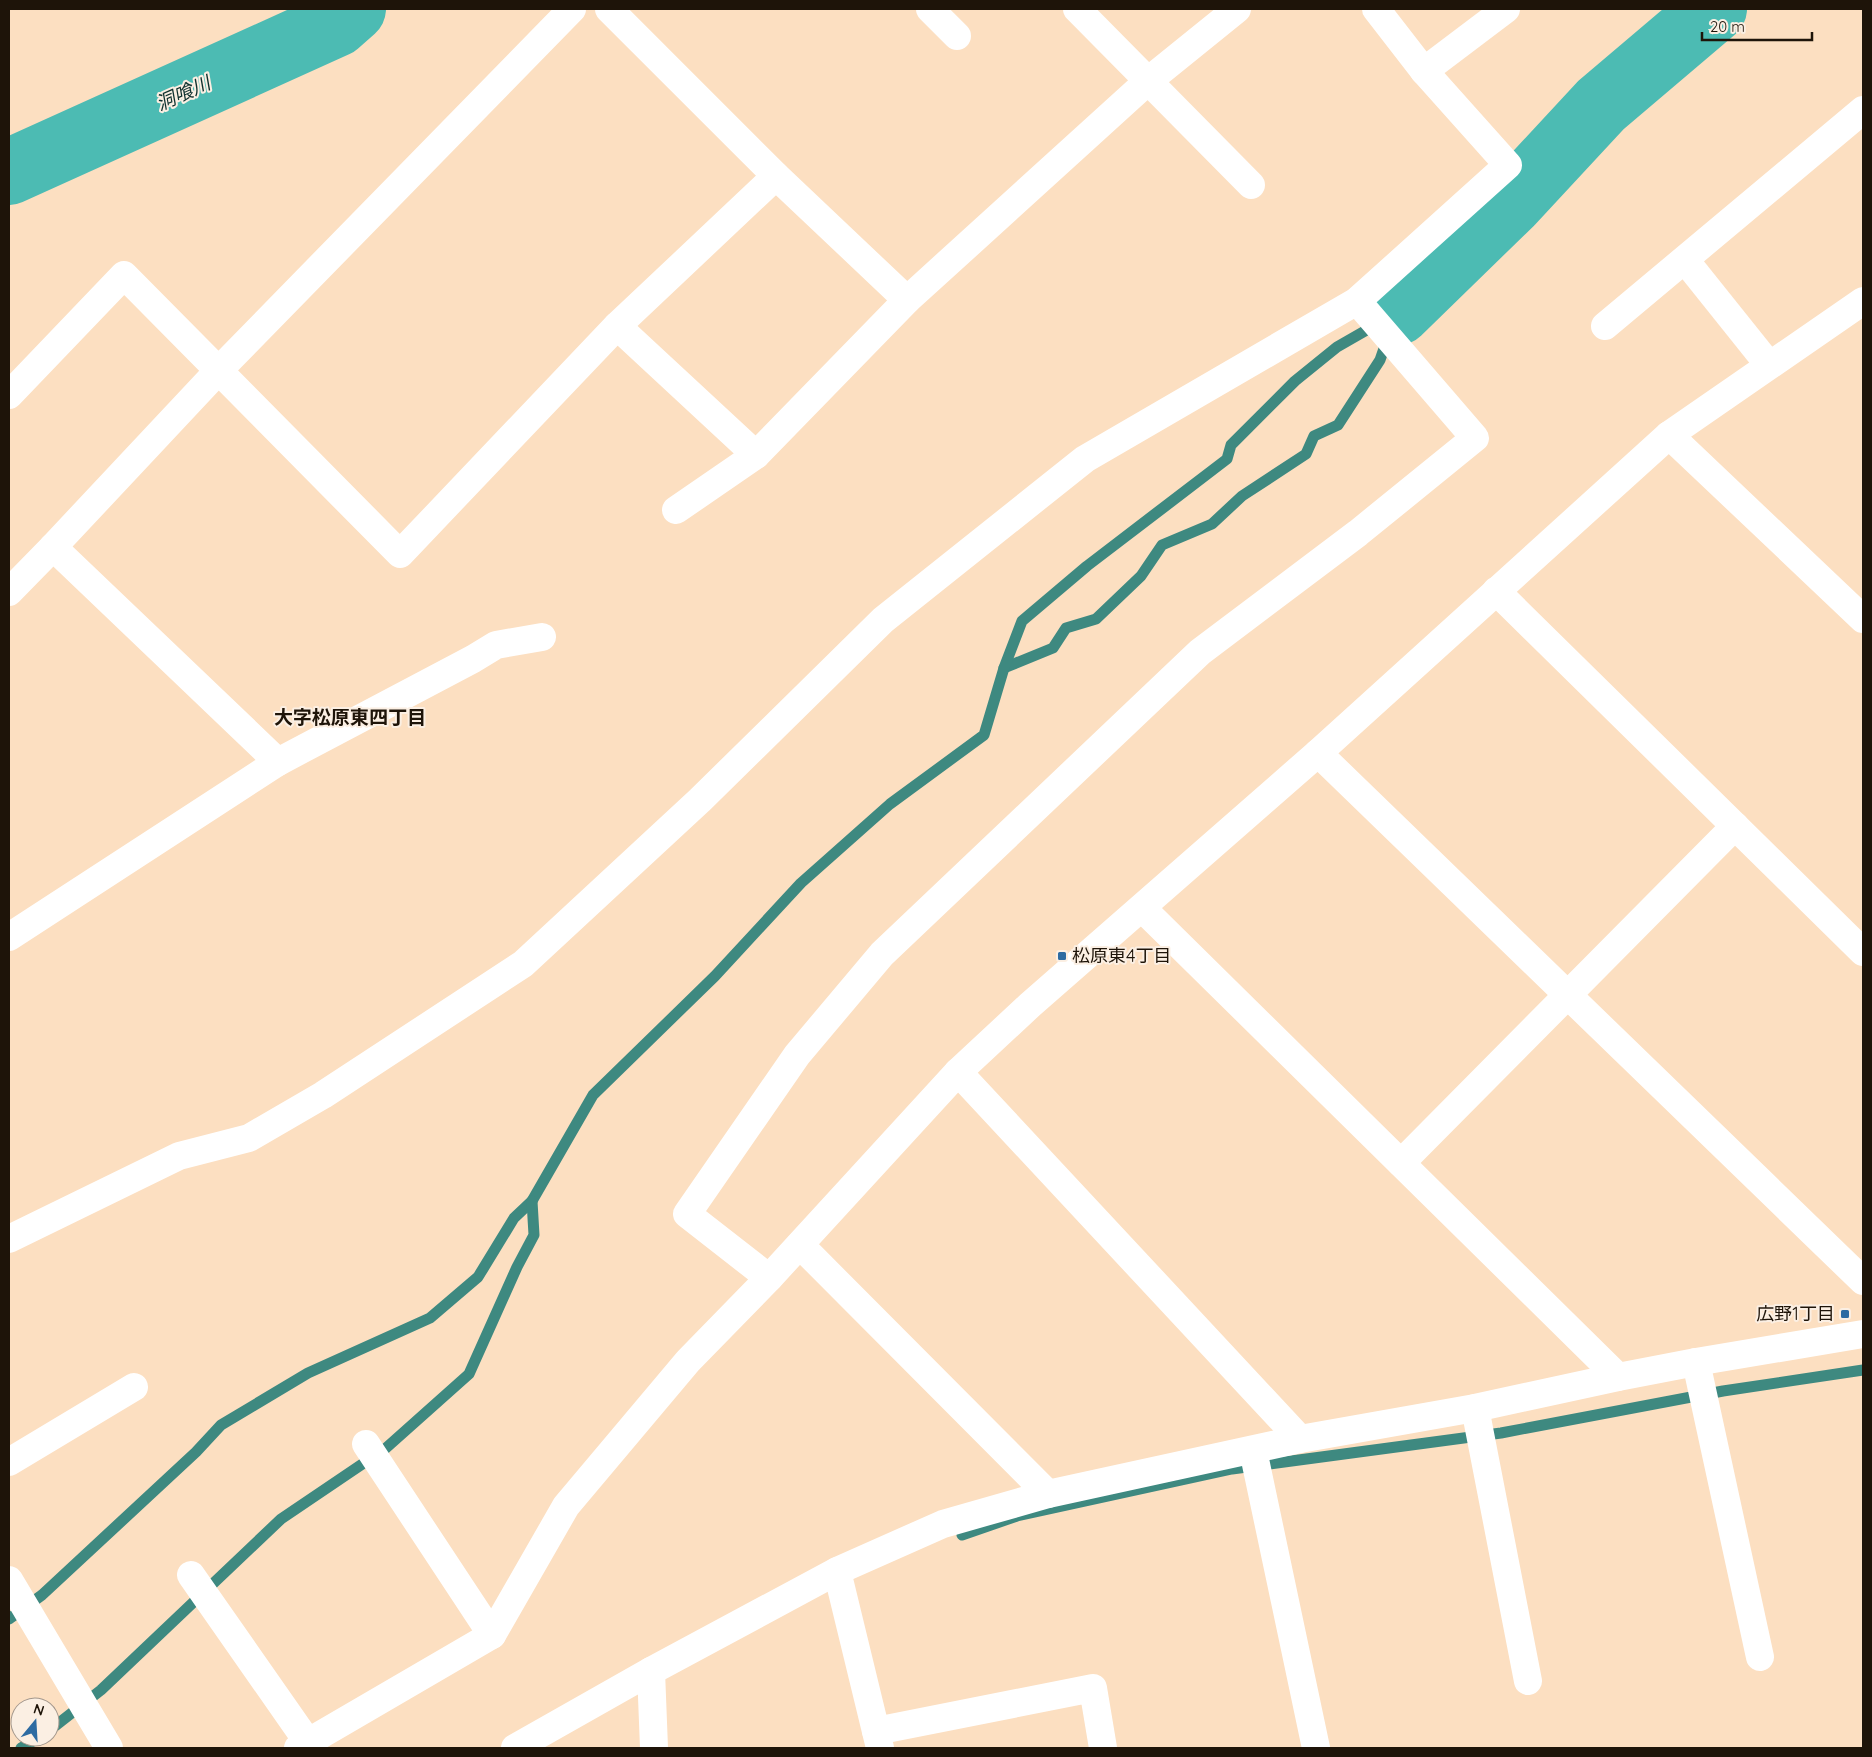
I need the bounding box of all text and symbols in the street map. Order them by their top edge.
scale bar [1702,10,1812,42]
text: 20 m [1710,17,1745,36]
water label: 洞喰川 [152,70,216,116]
district label: 大字松原東四丁目 [274,705,426,729]
place label: 松原東4丁目 [1072,944,1172,967]
marker: 松原東4丁目 [1056,950,1068,962]
place label: 広野1丁目 [1756,1302,1835,1325]
marker: 広野1丁目 [1839,1308,1851,1320]
north arrow [10,1697,60,1747]
text: N [31,1699,47,1720]

